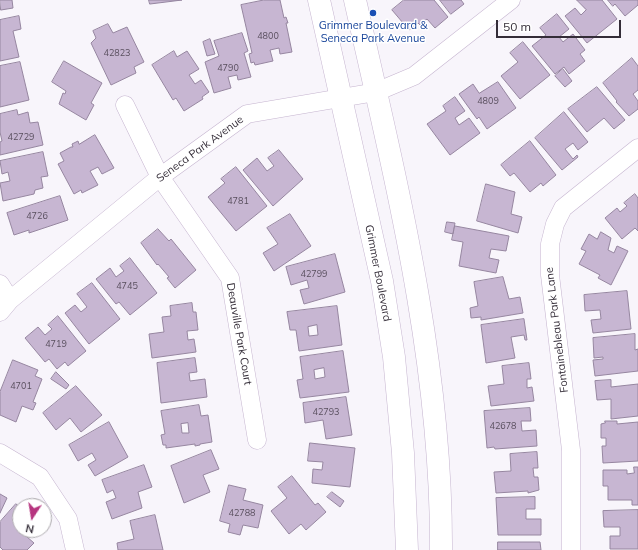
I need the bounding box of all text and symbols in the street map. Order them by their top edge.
marker: Grimmer Boulevard & Seneca Park Avenue [368,8,378,18]
scale bar [498,12,623,38]
place label: Grimmer Boulevard & Seneca Park Avenue [319,19,427,45]
text: 50 m [503,19,531,34]
house number: 4800 [257,31,279,41]
house number: 42823 [104,48,130,58]
house number: 4790 [217,63,239,73]
house number: 4809 [477,96,499,106]
street label: Seneca Park Avenue [154,113,246,185]
house number: 42729 [8,132,34,142]
house number: 4781 [227,196,249,206]
house number: 4726 [26,211,48,221]
street label: Grimmer Boulevard [362,223,394,323]
street label: Fontainebleau Park Lane [543,267,571,393]
house number: 42799 [301,269,327,279]
house number: 4745 [116,281,138,291]
street label: Deauville Park Court [224,282,254,386]
house number: 4719 [45,339,67,349]
house number: 4701 [10,381,32,391]
house number: 42793 [313,407,339,417]
house number: 42678 [490,421,516,431]
north arrow [12,498,52,538]
house number: 42788 [229,508,255,518]
text: N [24,521,35,536]

